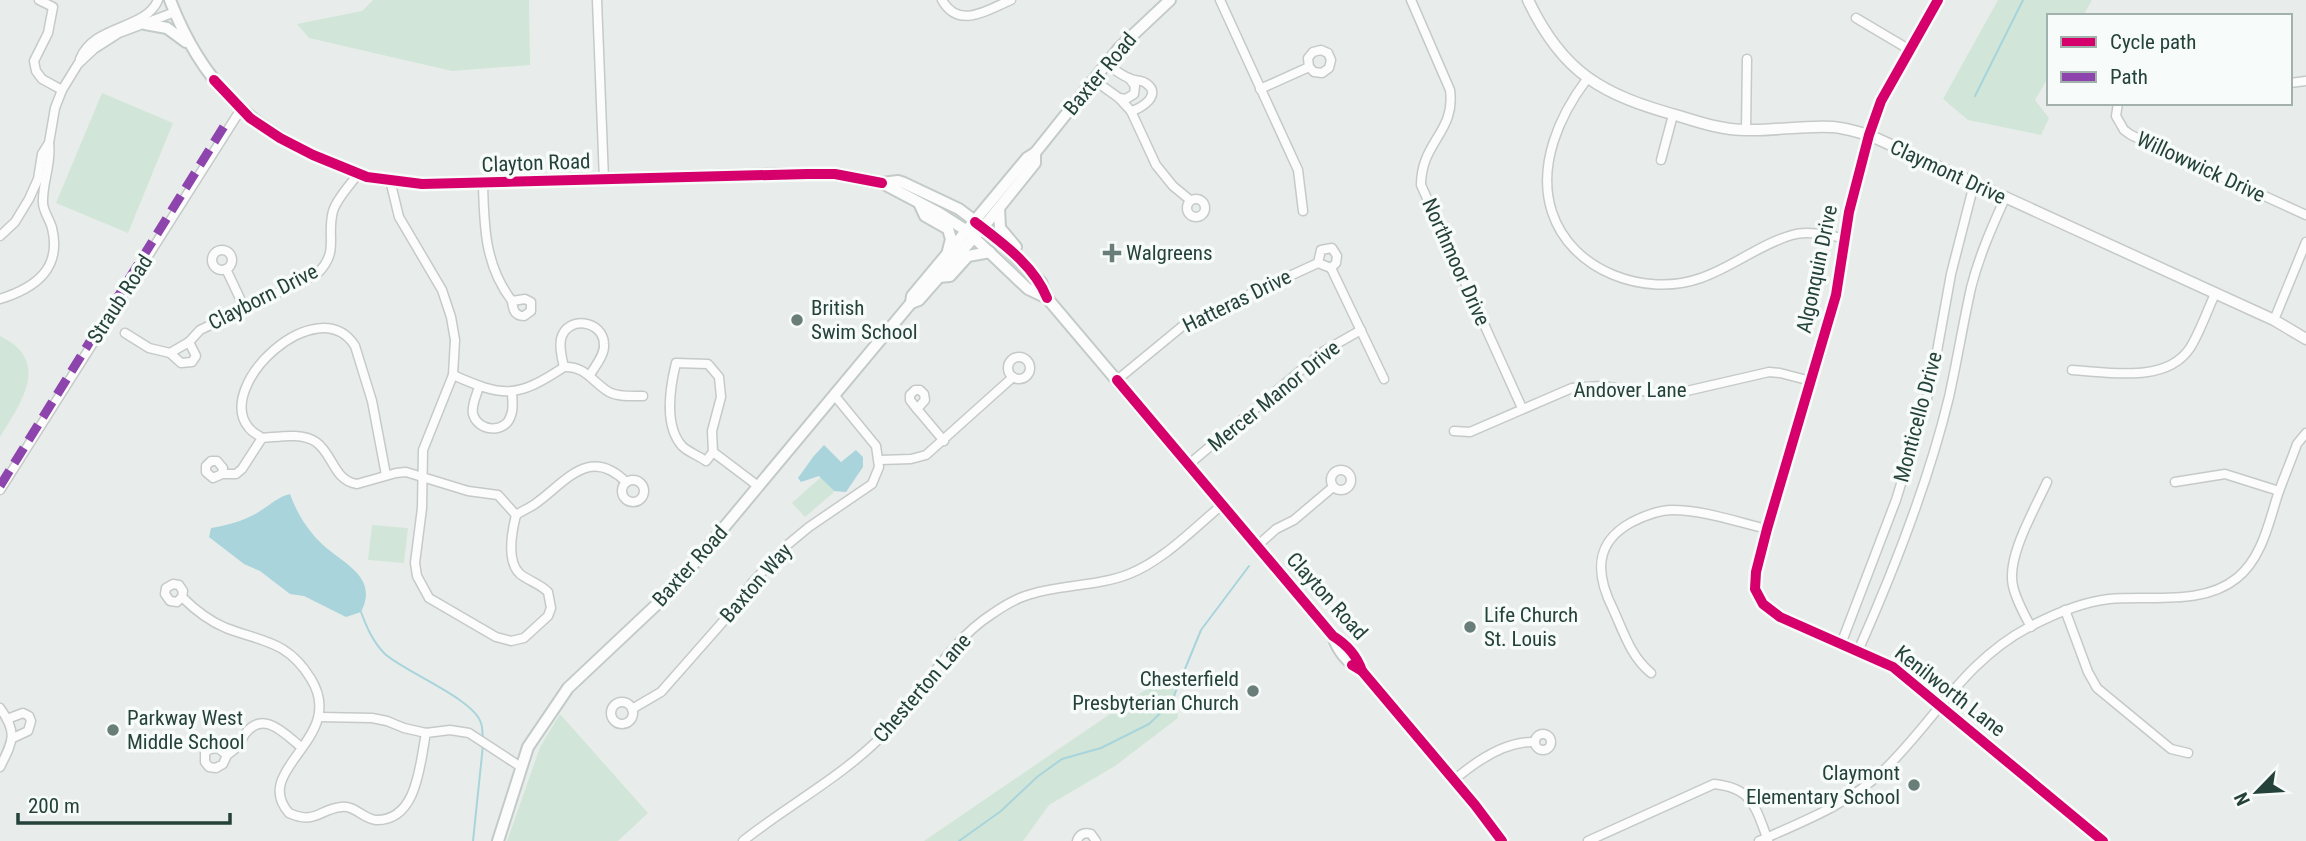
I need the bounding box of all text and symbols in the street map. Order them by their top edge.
legend [2047,14,2292,105]
street label: Baxter Road [1059,28,1141,120]
text: Cycle path [2110,30,2196,54]
text: Path [2110,65,2148,89]
street label: Willowwick Drive [2133,127,2269,207]
street label: Claymont Drive [1886,135,2010,209]
street label: Clayton Road [481,149,591,177]
street label: Northmoor Drive [1417,195,1495,330]
street label: Algonquin Drive [1792,203,1842,335]
place label: Walgreens [1126,241,1213,265]
marker: Walgreens [1104,245,1120,261]
street label: Straub Road [83,250,157,348]
street label: Clayborn Drive [204,259,322,335]
street label: Hatteras Drive [1179,264,1295,338]
place label: British Swim School [811,296,918,344]
marker: British Swim School [789,312,805,328]
street label: Mercer Manor Drive [1203,335,1345,456]
street label: Monticello Drive [1889,349,1947,485]
street label: Andover Lane [1573,378,1687,402]
street label: Baxter Road [648,521,732,611]
street label: Baxton Way [715,538,797,627]
street label: Clayton Road [1282,547,1372,645]
place label: Life Church St. Louis [1484,603,1578,651]
marker: Life Church St. Louis [1462,619,1478,635]
street label: Chesterton Lane [868,629,976,747]
street label: Kenilworth Lane [1890,641,2010,742]
place label: Chesterfield Presbyterian Church [1072,667,1239,715]
marker: Chesterfield Presbyterian Church [1245,683,1261,699]
place label: Parkway West Middle School [127,706,245,754]
marker: Parkway West Middle School [105,722,121,738]
north arrow [2222,757,2292,827]
place label: Claymont Elementary School [1746,761,1900,809]
marker: Claymont Elementary School [1906,777,1922,793]
scale bar [18,782,229,826]
text: N [2229,789,2255,809]
text: 200 m [28,794,80,818]

